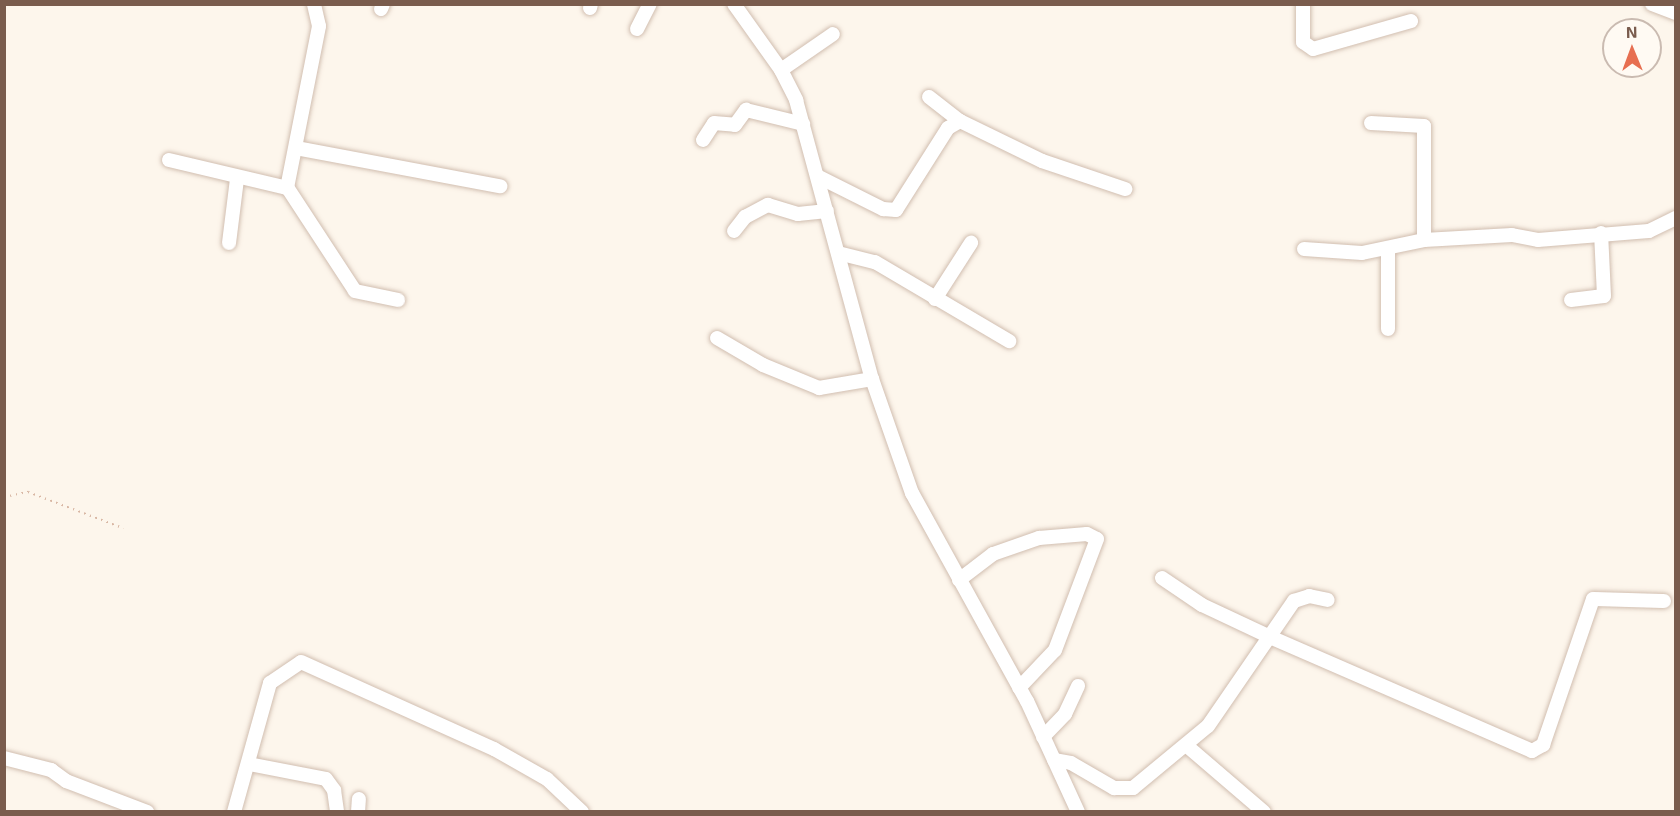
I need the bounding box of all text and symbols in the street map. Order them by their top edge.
north arrow [1602,18,1662,78]
text: N [1626,22,1638,41]

